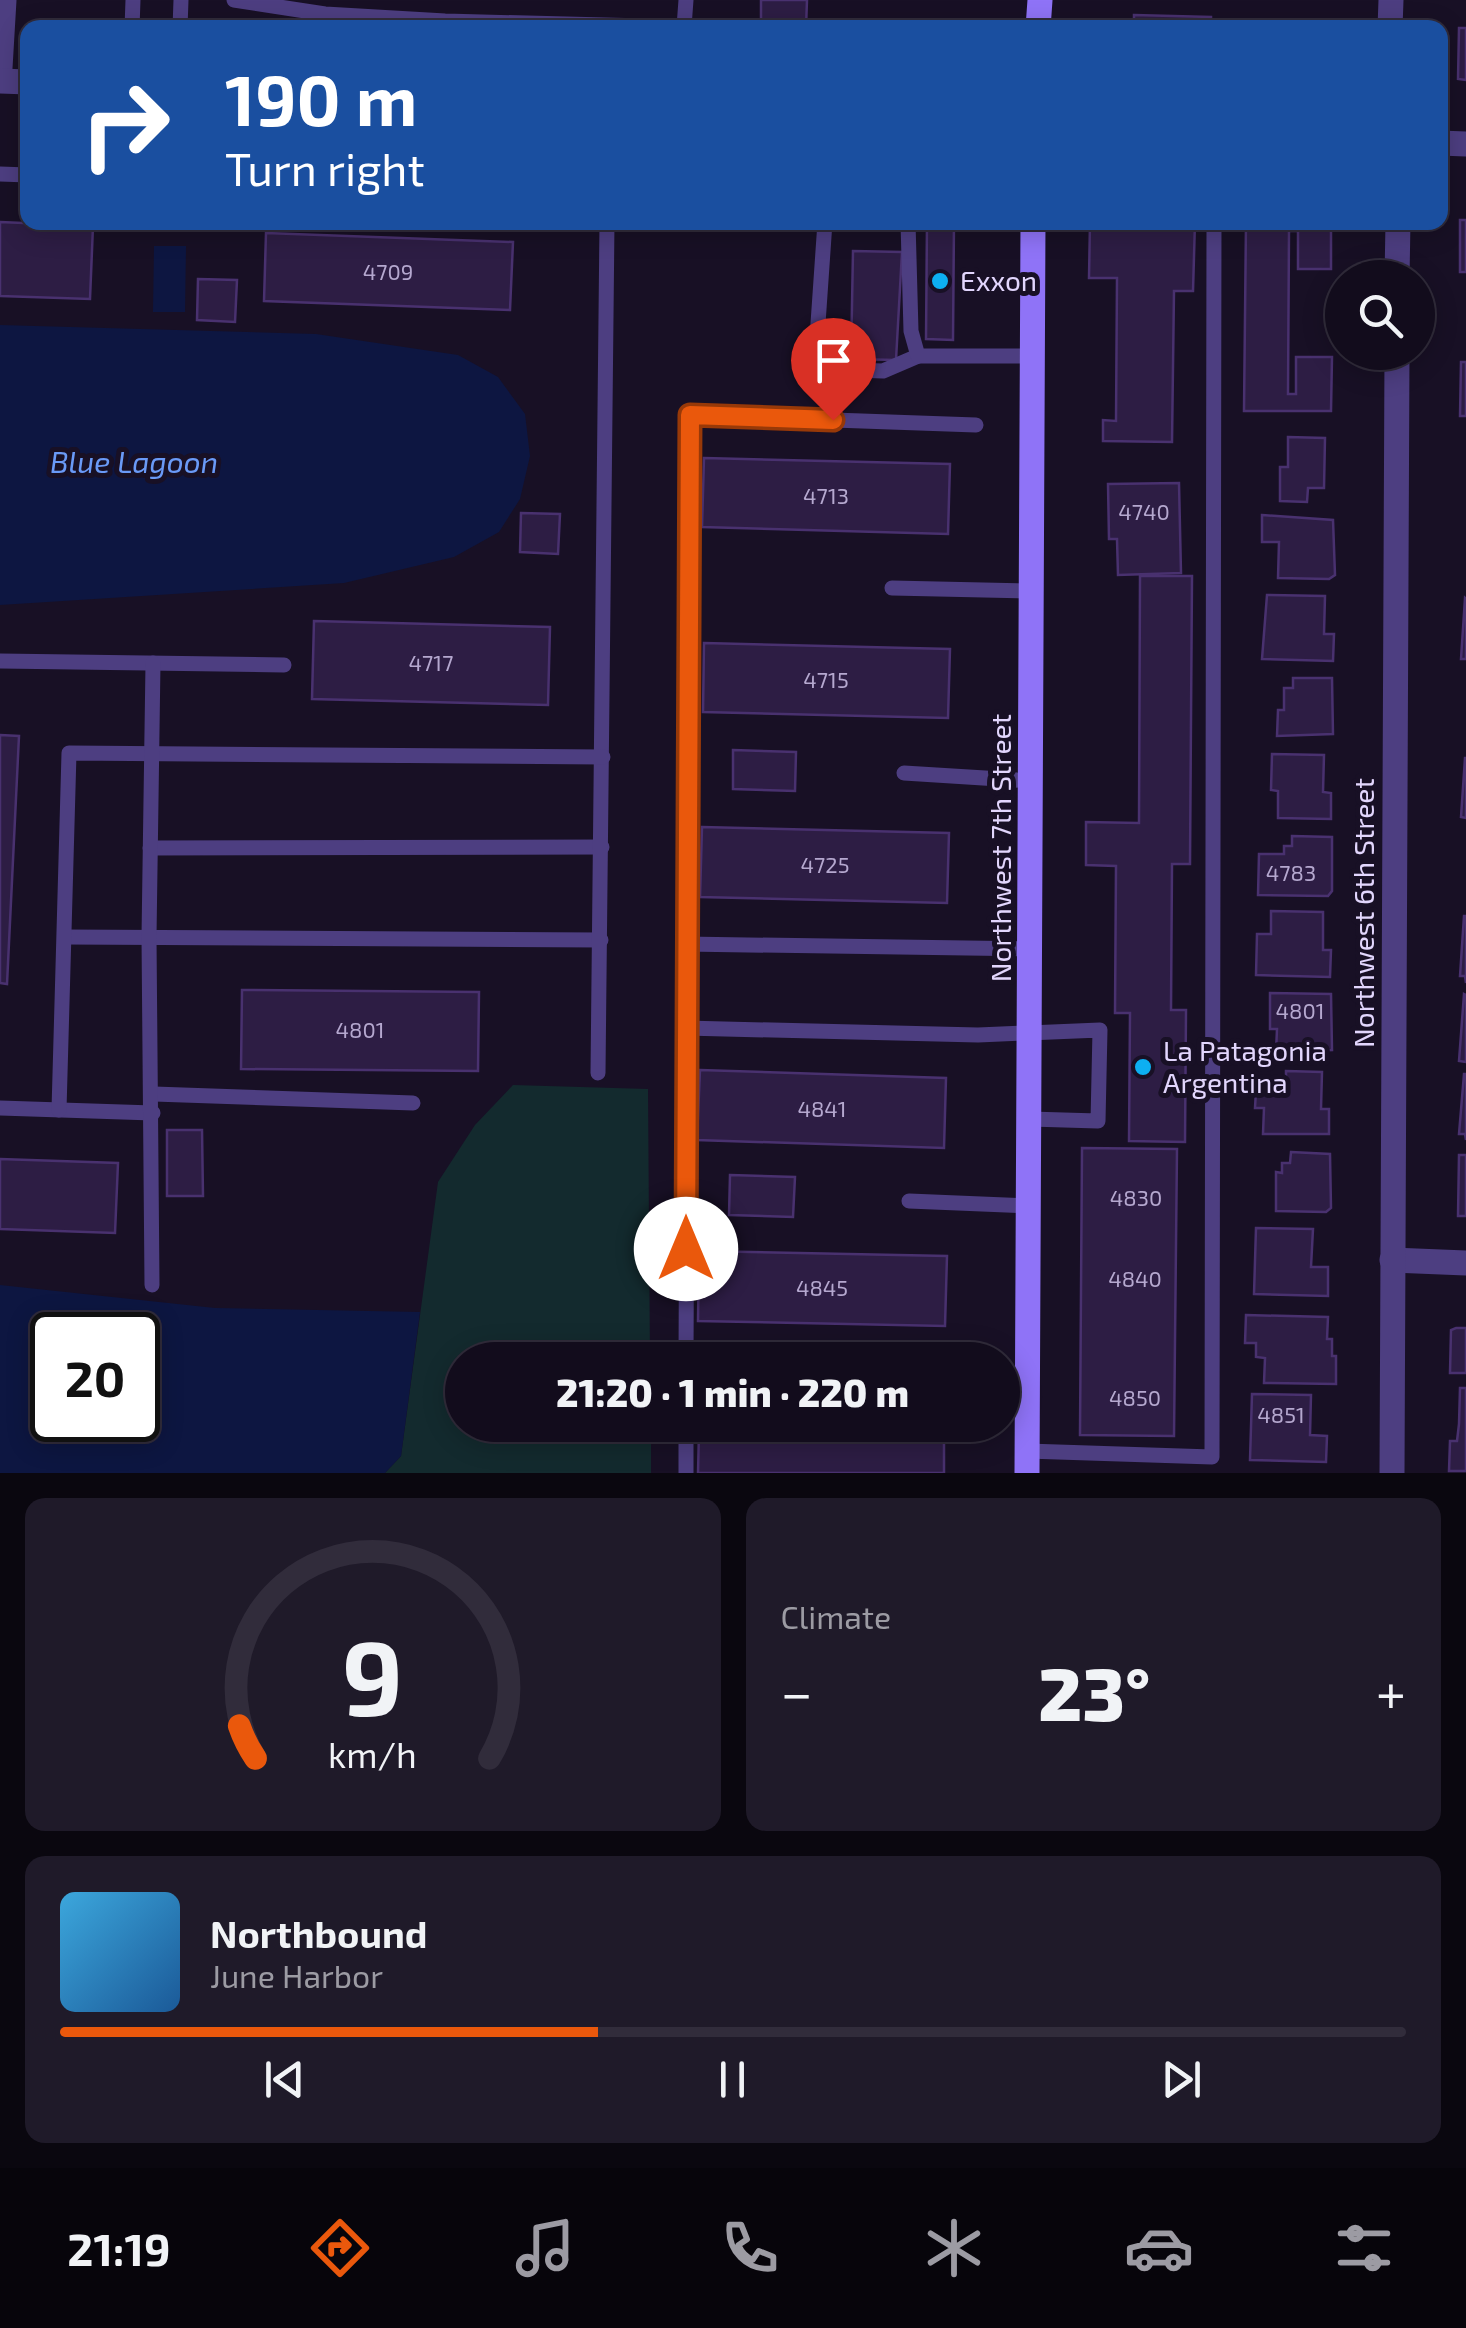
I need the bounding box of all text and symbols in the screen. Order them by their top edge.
text: 190 m [225,56,418,140]
icon: right [60,60,190,190]
text: Turn right [225,141,425,195]
house number: 4709 [363,258,413,284]
map controls [1325,260,1435,370]
button: search [1325,260,1435,370]
place label: Exxon [960,263,1037,297]
marker: Exxon [929,270,951,292]
pin [791,318,876,421]
icon: arrive [806,333,861,388]
water label: Blue Lagoon [50,443,218,479]
house number: 4713 [803,482,849,508]
house number: 4740 [1118,498,1170,524]
house number: 4717 [409,649,453,675]
house number: 4715 [803,666,849,692]
street label: Northwest 7th Street [983,714,1017,982]
street label: Northwest 6th Street [1346,778,1380,1048]
house number: 4725 [801,851,849,877]
house number: 4783 [1266,859,1316,885]
house number: 4801 [1276,997,1324,1023]
house number: 4801 [336,1016,384,1042]
place label: La Patagonia Argentina [1163,1033,1327,1099]
marker: La Patagonia Argentina [1132,1056,1154,1078]
house number: 4841 [797,1095,847,1121]
house number: 4830 [1110,1184,1162,1210]
position arrow [634,1197,738,1301]
house number: 4840 [1108,1265,1162,1291]
house number: 4845 [796,1274,848,1300]
speed limit sign: 20 [30,1312,160,1442]
text: 21:20 · 1 min · 220 m [556,1369,909,1415]
house number: 4850 [1109,1384,1161,1410]
house number: 4851 [1257,1401,1305,1427]
text: Climate [781,1597,891,1635]
text: 9 [342,1612,403,1737]
text: 23° [1038,1646,1150,1736]
text: − [781,1658,813,1724]
text: + [1376,1658,1406,1724]
text: km/h [328,1732,417,1775]
text: Northbound [210,1910,428,1956]
text: June Harbor [210,1956,383,1994]
icon: previous [257,2052,312,2107]
icon: pause [705,2052,760,2107]
icon: next [1154,2052,1209,2107]
icon: directions [305,2213,375,2283]
icon: music [510,2213,580,2283]
icon: phone [715,2213,785,2283]
icon: climate [919,2213,989,2283]
icon: car [1124,2213,1194,2283]
icon: filters [1329,2213,1399,2283]
text: 21:19 [67,2221,170,2275]

